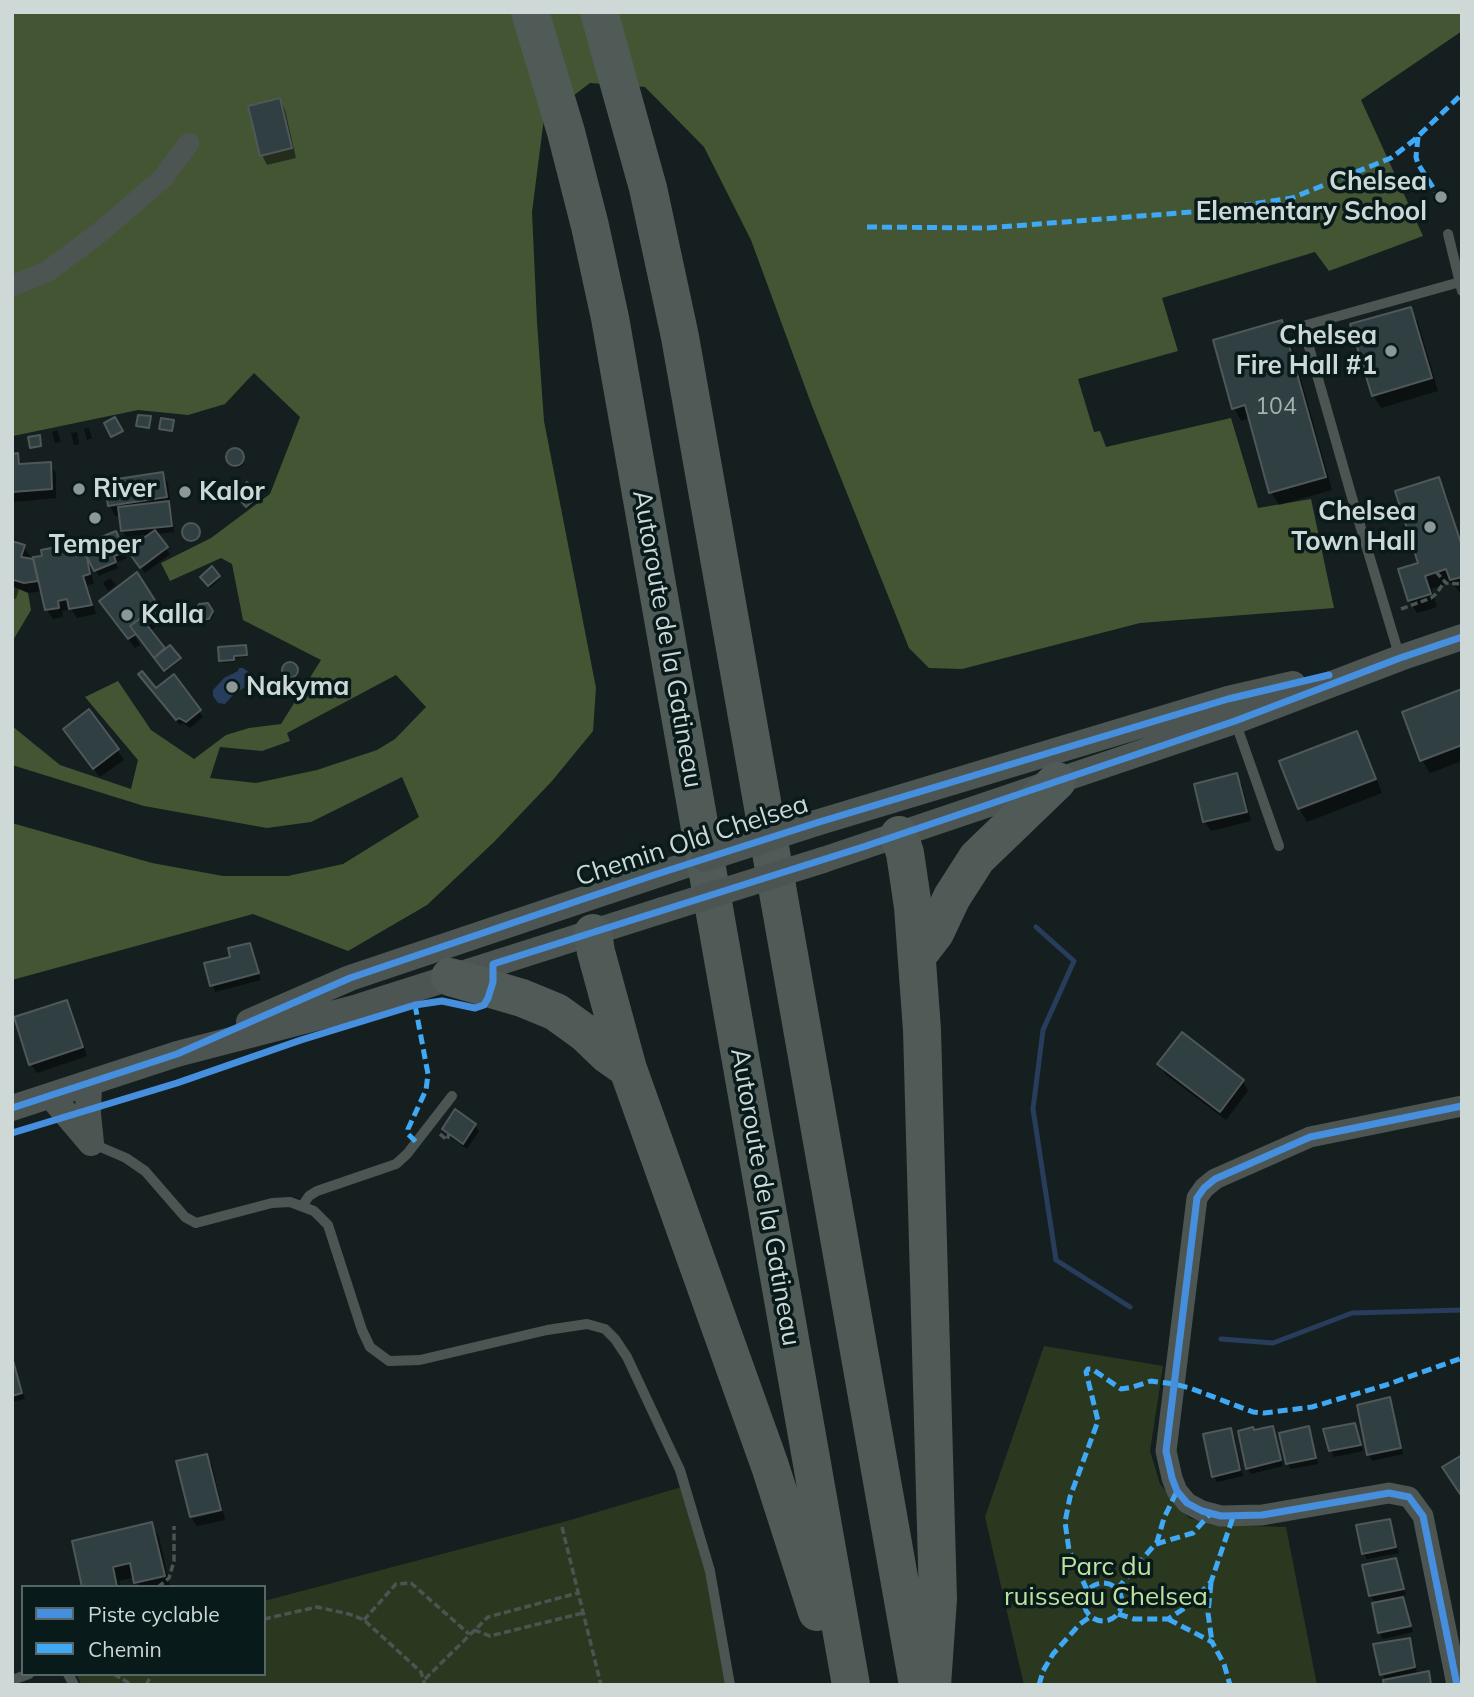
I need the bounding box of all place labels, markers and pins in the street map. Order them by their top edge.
place label: Chelsea Elementary School [1196,166,1427,228]
marker: Chelsea Elementary School [1433,189,1449,205]
place label: Chelsea Fire Hall #1 [1236,320,1377,382]
marker: Chelsea Fire Hall #1 [1383,343,1399,359]
place label: River [93,473,156,505]
place label: Kalor [199,476,265,508]
marker: River [71,481,87,497]
marker: Kalor [177,484,193,500]
place label: Chelsea Town Hall [1291,496,1416,558]
marker: Temper [87,510,103,526]
marker: Chelsea Town Hall [1422,519,1438,535]
place label: Temper [49,529,141,561]
place label: Kalla [141,599,204,631]
marker: Kalla [119,607,135,623]
place label: Nakyma [246,671,349,703]
marker: Nakyma [224,679,240,695]

